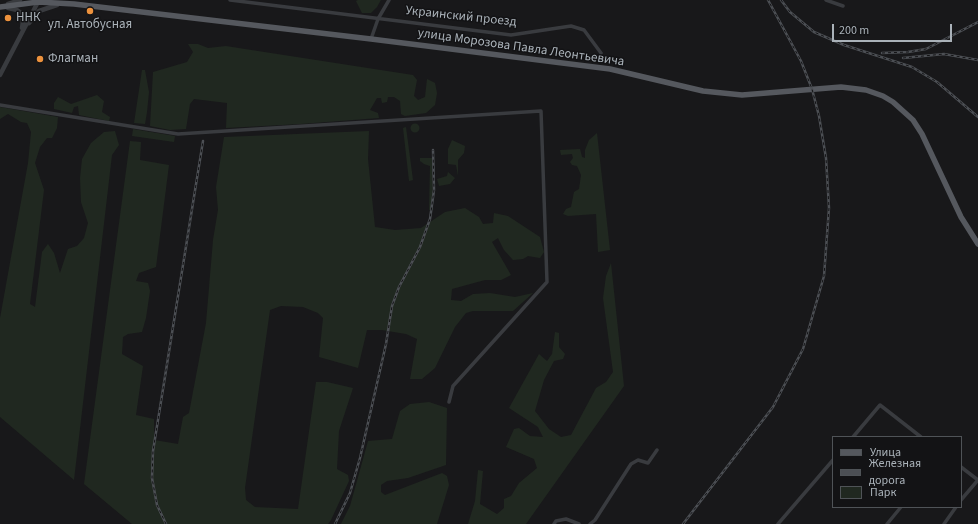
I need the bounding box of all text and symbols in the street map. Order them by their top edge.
street label: Украинский проезд [405,3,517,31]
marker: ул. Автобусная [85,6,95,16]
place label: ННК [16,10,40,26]
marker: ННК [3,13,13,23]
scale bar [834,16,954,42]
place label: ул. Автобусная [48,17,132,33]
text: 200 m [839,22,869,39]
street label: улица Морозова Павла Леонтьевича [417,26,625,70]
place label: Флагман [48,51,98,67]
marker: Флагман [35,54,45,64]
legend [832,436,962,508]
text: Улица [870,444,901,461]
text: Железная дорога [869,455,921,489]
text: Парк [870,484,896,501]

